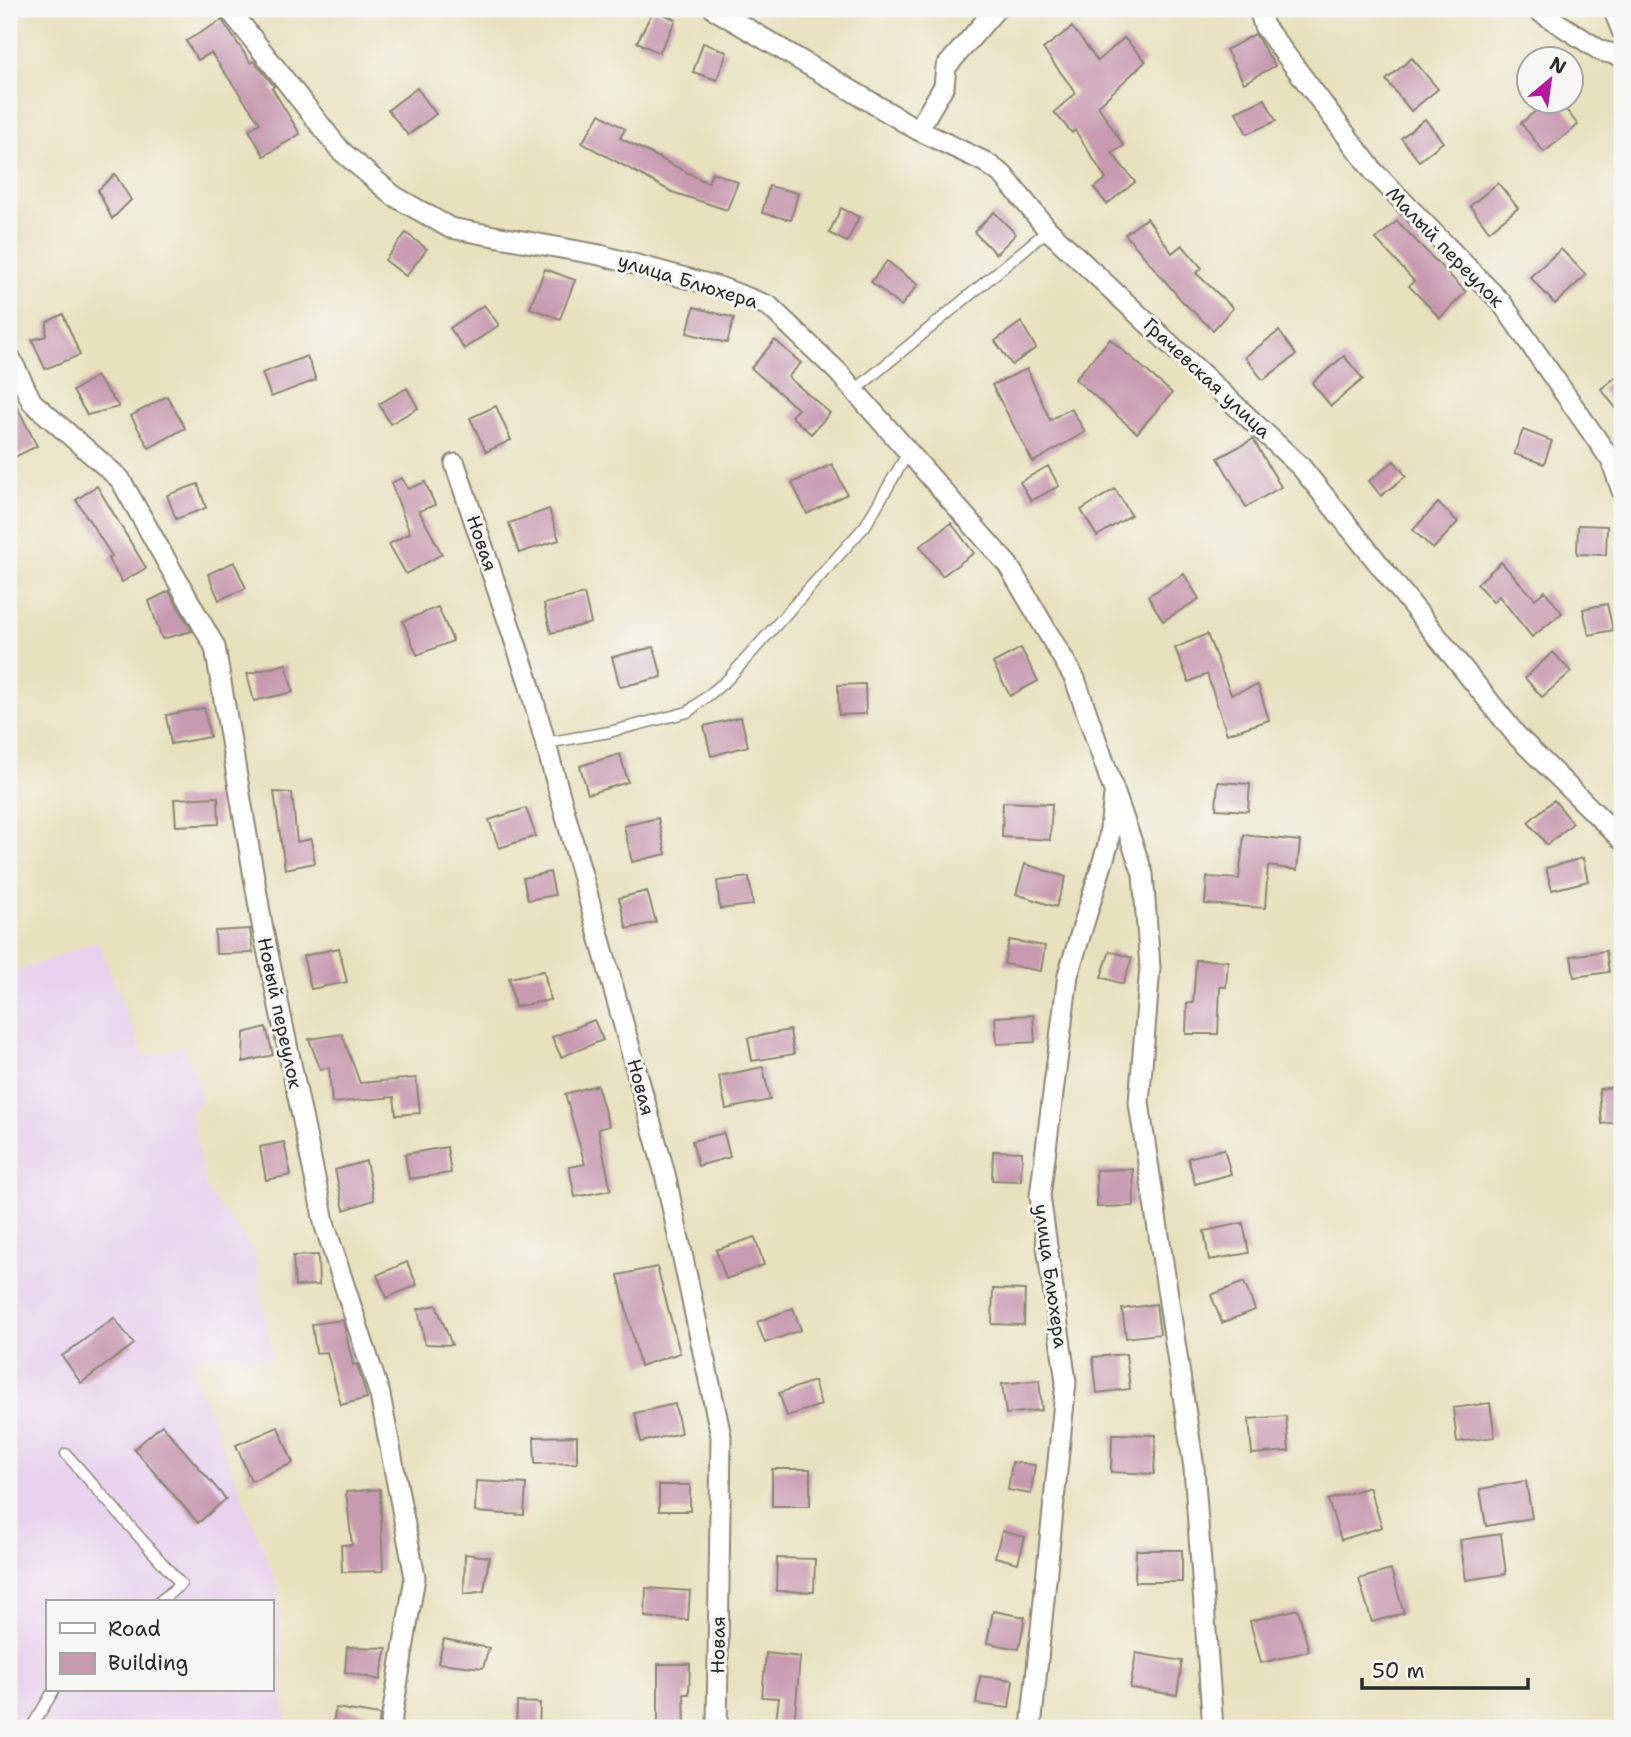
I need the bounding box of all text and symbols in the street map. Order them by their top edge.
north arrow [1516,46,1586,116]
text: N [1545,51,1571,80]
street label: Малый переулок [1381,181,1509,313]
street label: улица Блюхера [615,248,761,314]
street label: Грачевская улица [1138,312,1276,444]
street label: Новая [461,512,503,574]
street label: Новый переулок [252,935,308,1091]
street label: Новая [621,1056,661,1118]
street label: улица Блюхера [1029,1202,1074,1350]
legend [46,1600,273,1692]
text: Road [108,1615,161,1643]
street label: Новая [705,1616,731,1674]
scale bar [1362,1646,1528,1690]
text: Building [108,1649,188,1677]
text: 50 m [1372,1657,1425,1685]

